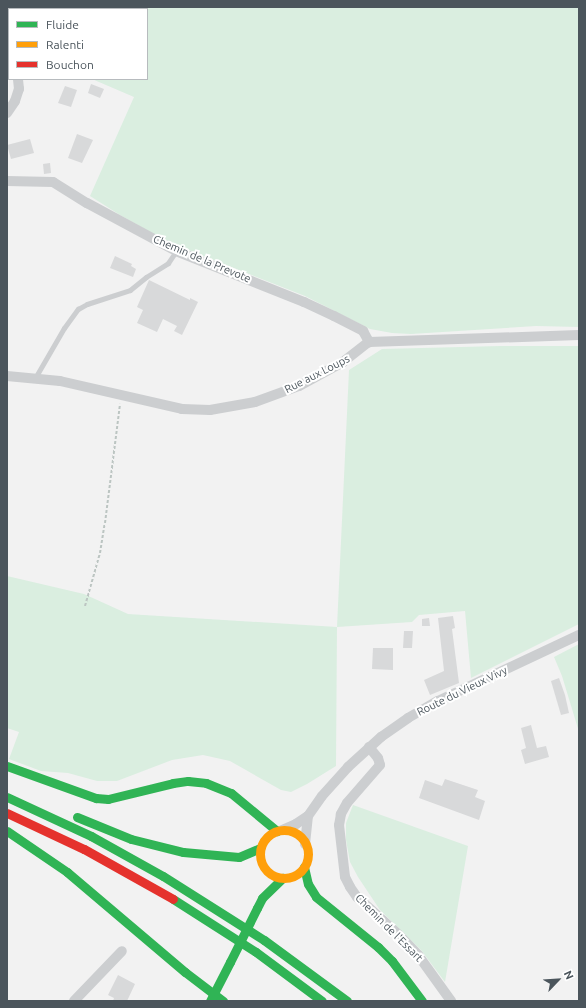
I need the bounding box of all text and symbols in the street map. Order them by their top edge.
legend [8,8,148,80]
text: Fluide [46,18,79,31]
text: Ralenti [46,38,84,51]
text: Bouchon [46,58,94,71]
street label: Chemin de la Prevote [151,232,253,286]
street label: Rue aux Loups [282,352,352,396]
street label: Route du Vieux Vivy [415,663,509,719]
street label: Chemin de l'Essart [352,891,426,965]
north arrow [538,960,578,1000]
text: N [562,969,576,981]

